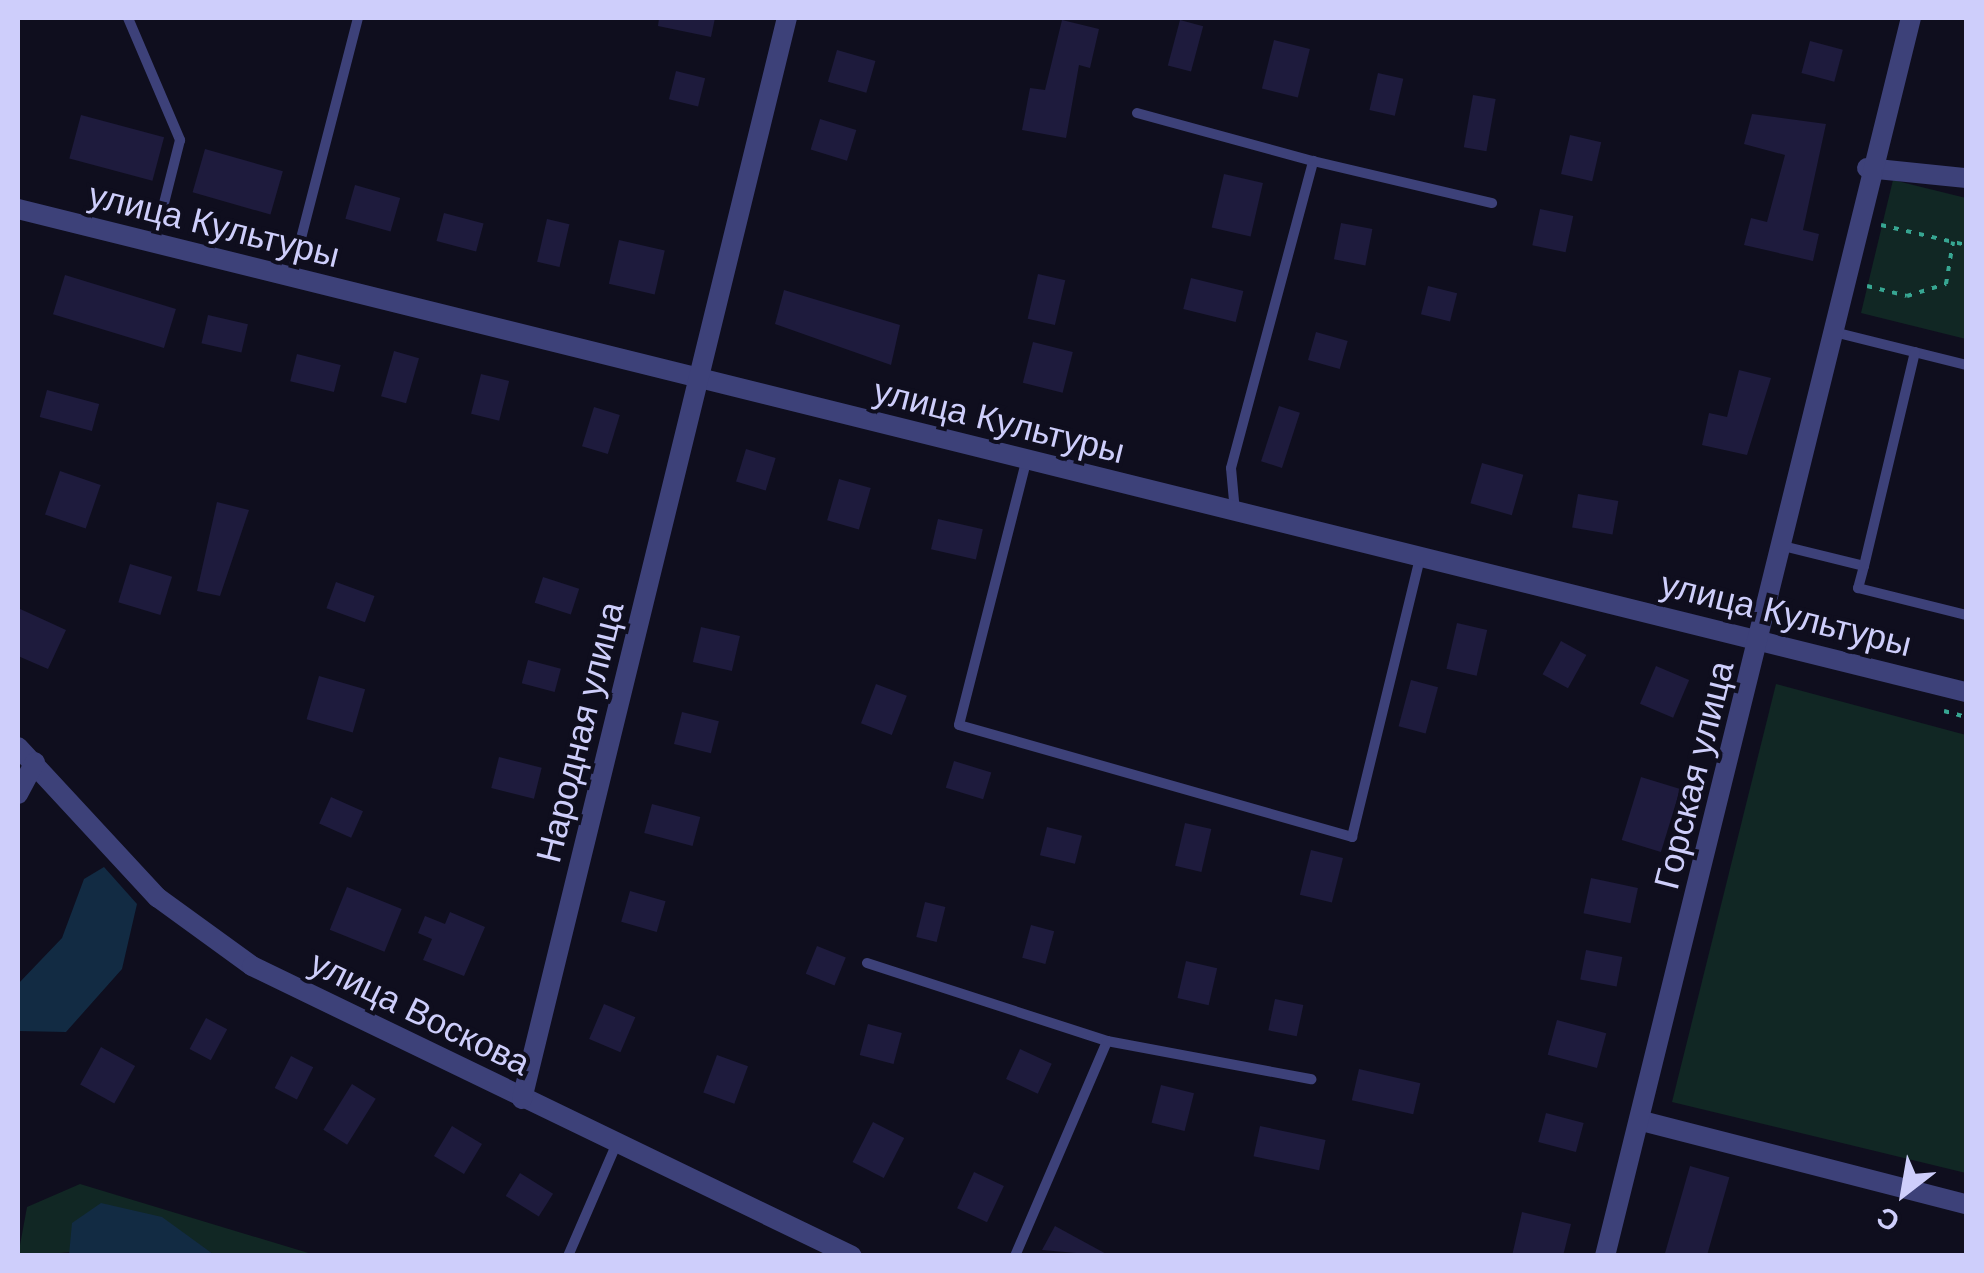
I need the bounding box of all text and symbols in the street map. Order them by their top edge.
street label: улица Культуры [84,174,344,276]
street label: улица Культуры [869,370,1129,472]
street label: улица Культуры [1656,563,1916,665]
street label: Народная улица [527,597,633,867]
street label: Горская улица [1645,657,1743,893]
street label: улица Воскова [303,942,537,1084]
north arrow [1854,1143,1954,1243]
text: С [1872,1201,1905,1238]

